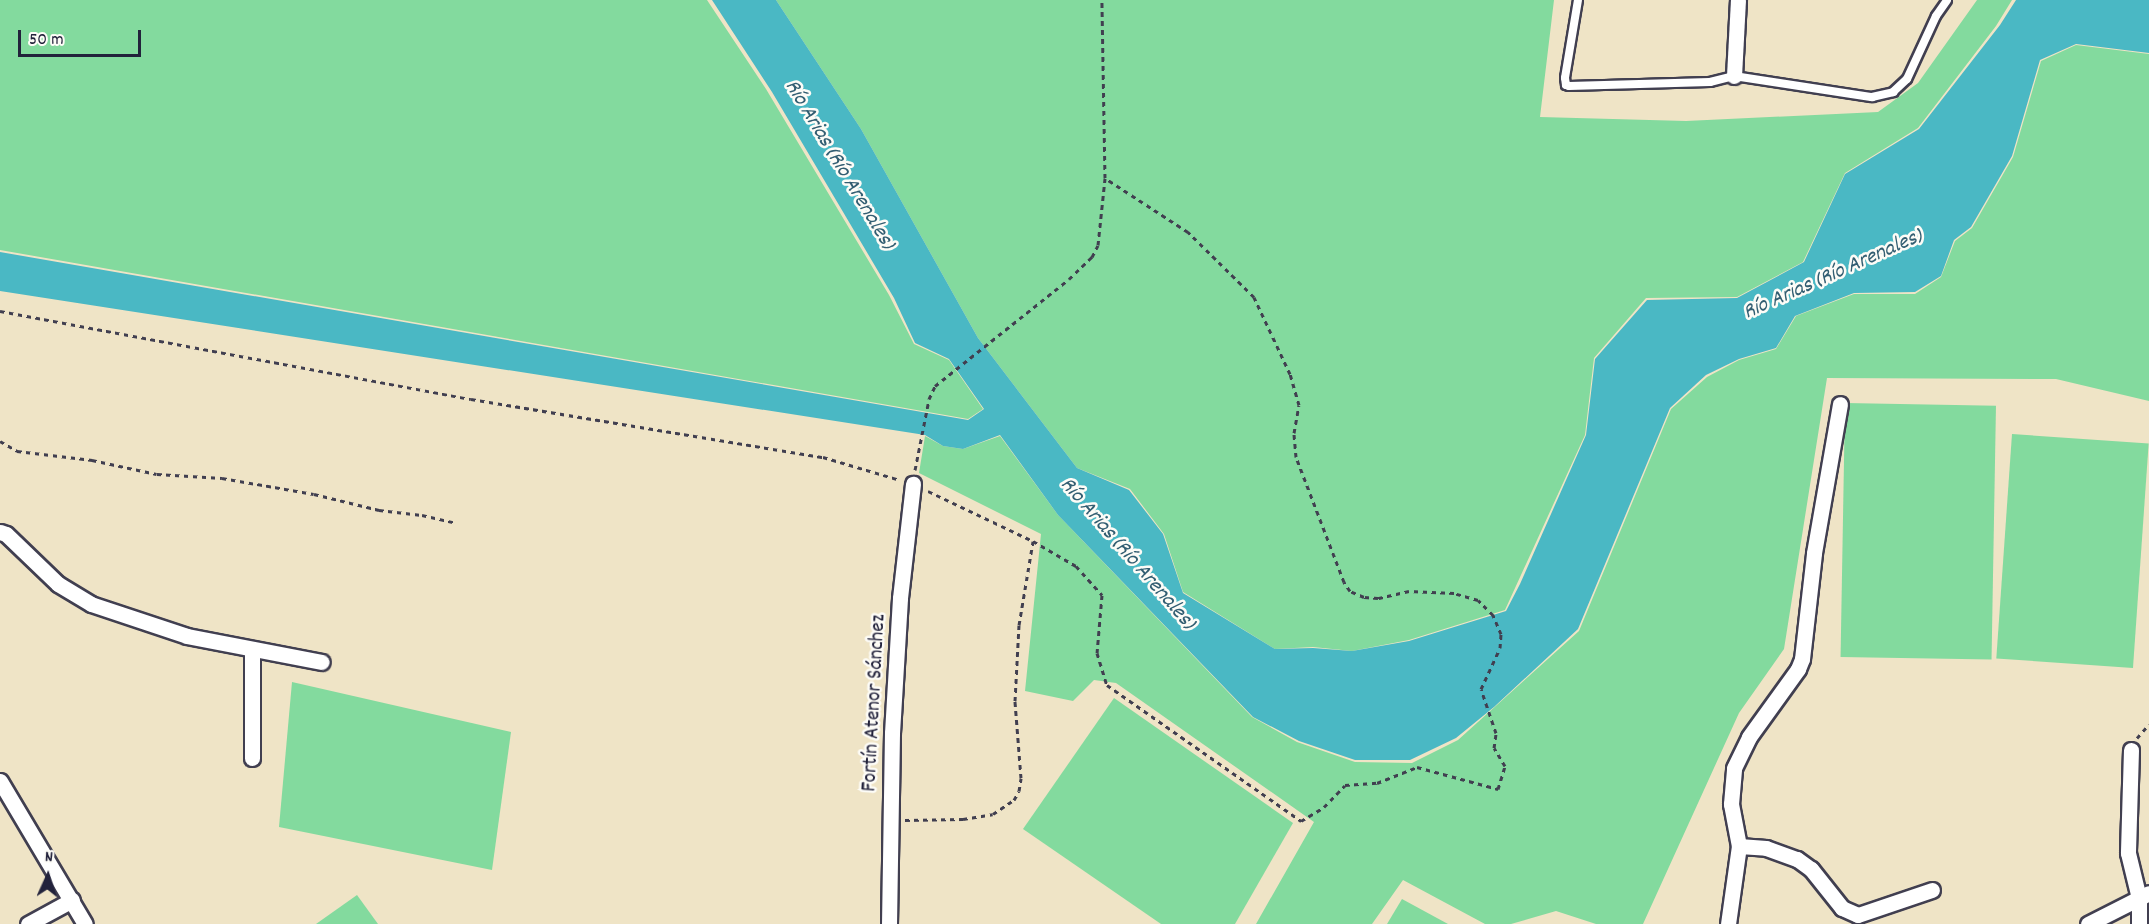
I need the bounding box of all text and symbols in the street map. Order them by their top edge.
scale bar [21,18,144,56]
text: 50 m [29,28,64,53]
water label: Río Arias (Río Arenales) [778,75,900,255]
water label: Río Arias (Río Arenales) [1739,224,1927,326]
water label: Río Arias (Río Arenales) [1054,472,1200,636]
street label: Fortín Atenor Sánchez [858,614,892,792]
north arrow [18,846,78,906]
text: N [44,846,54,869]

